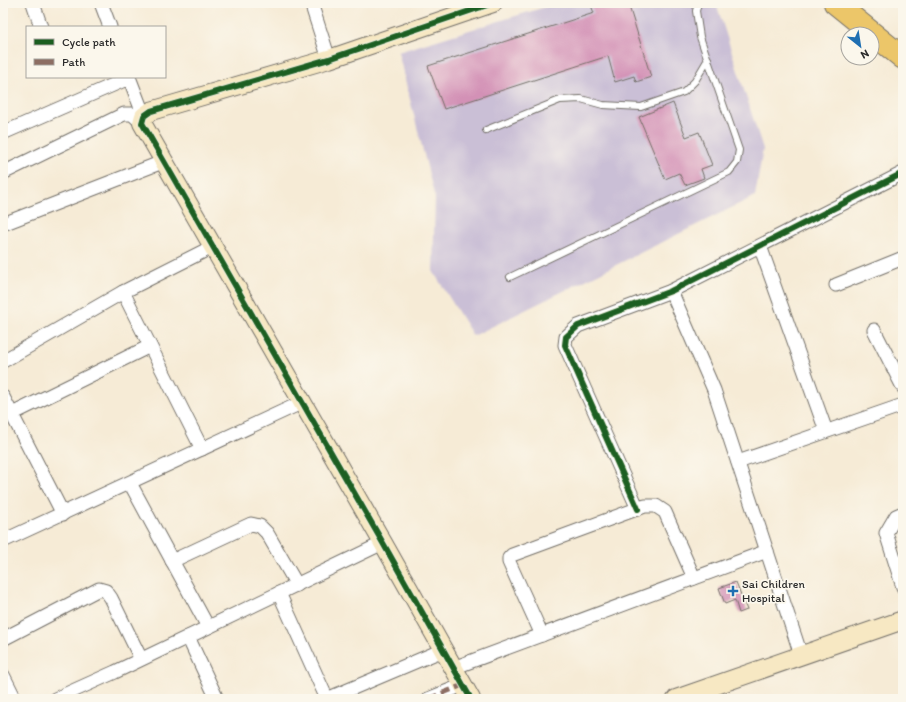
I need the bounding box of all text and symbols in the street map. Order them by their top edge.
legend [26,26,166,78]
north arrow [840,26,880,66]
text: Cycle path [62,35,116,49]
text: N [858,47,871,62]
text: Path [62,55,85,69]
place label: Sai Children Hospital [742,577,805,605]
marker: Sai Children Hospital [727,585,739,597]

